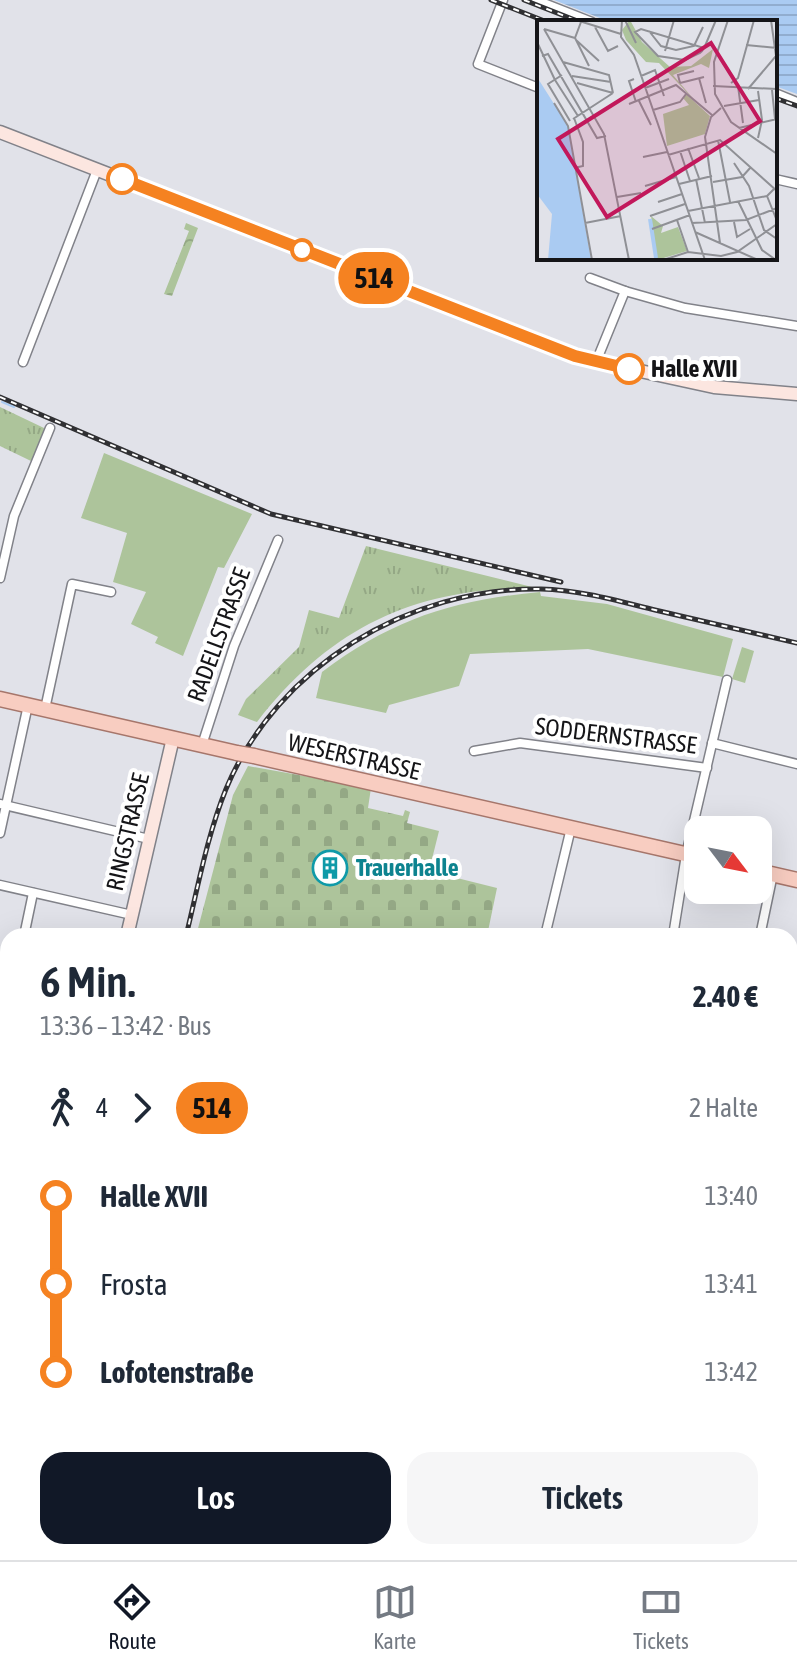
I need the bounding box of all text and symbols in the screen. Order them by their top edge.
inset map [537,20,777,260]
unlabelled marker [107,164,137,194]
unlabelled marker [291,239,313,261]
line badge: 514 [328,252,420,304]
text: 514 [354,262,394,294]
marker: Halle XVII [614,354,644,384]
place label: Halle XVII [651,355,738,382]
street label: RADELLSTRASSE [182,564,255,706]
street label: SODDERNSTRASSE [534,712,698,759]
street label: WESERSTRASSE [285,728,423,785]
street label: RINGSTRASSE [101,771,154,893]
north arrow [684,816,772,904]
map controls [684,816,772,904]
building icon: Trauerhalle [311,849,349,887]
place label: Trauerhalle [356,854,459,881]
text: 6 Min. [40,956,135,1006]
text: 2.40 € [693,979,758,1013]
text: 13:36 – 13:42 · Bus [40,1011,211,1041]
icon: walk [40,1086,84,1130]
icon: forward [120,1086,164,1130]
text: 514 [192,1092,232,1124]
text: 4 [96,1093,108,1123]
text: 2 Halte [689,1093,758,1123]
text: Halle XVII [100,1179,208,1213]
text: 13:40 [704,1181,758,1211]
text: Frosta [100,1267,168,1301]
text: 13:41 [704,1269,758,1299]
text: Lofotenstraße [100,1355,254,1389]
text: 13:42 [704,1357,758,1387]
button: Los [40,1452,391,1544]
button: Tickets [407,1452,758,1544]
tab: Route [108,1580,156,1654]
tab: Karte [373,1580,417,1654]
tab: Tickets [633,1580,689,1654]

